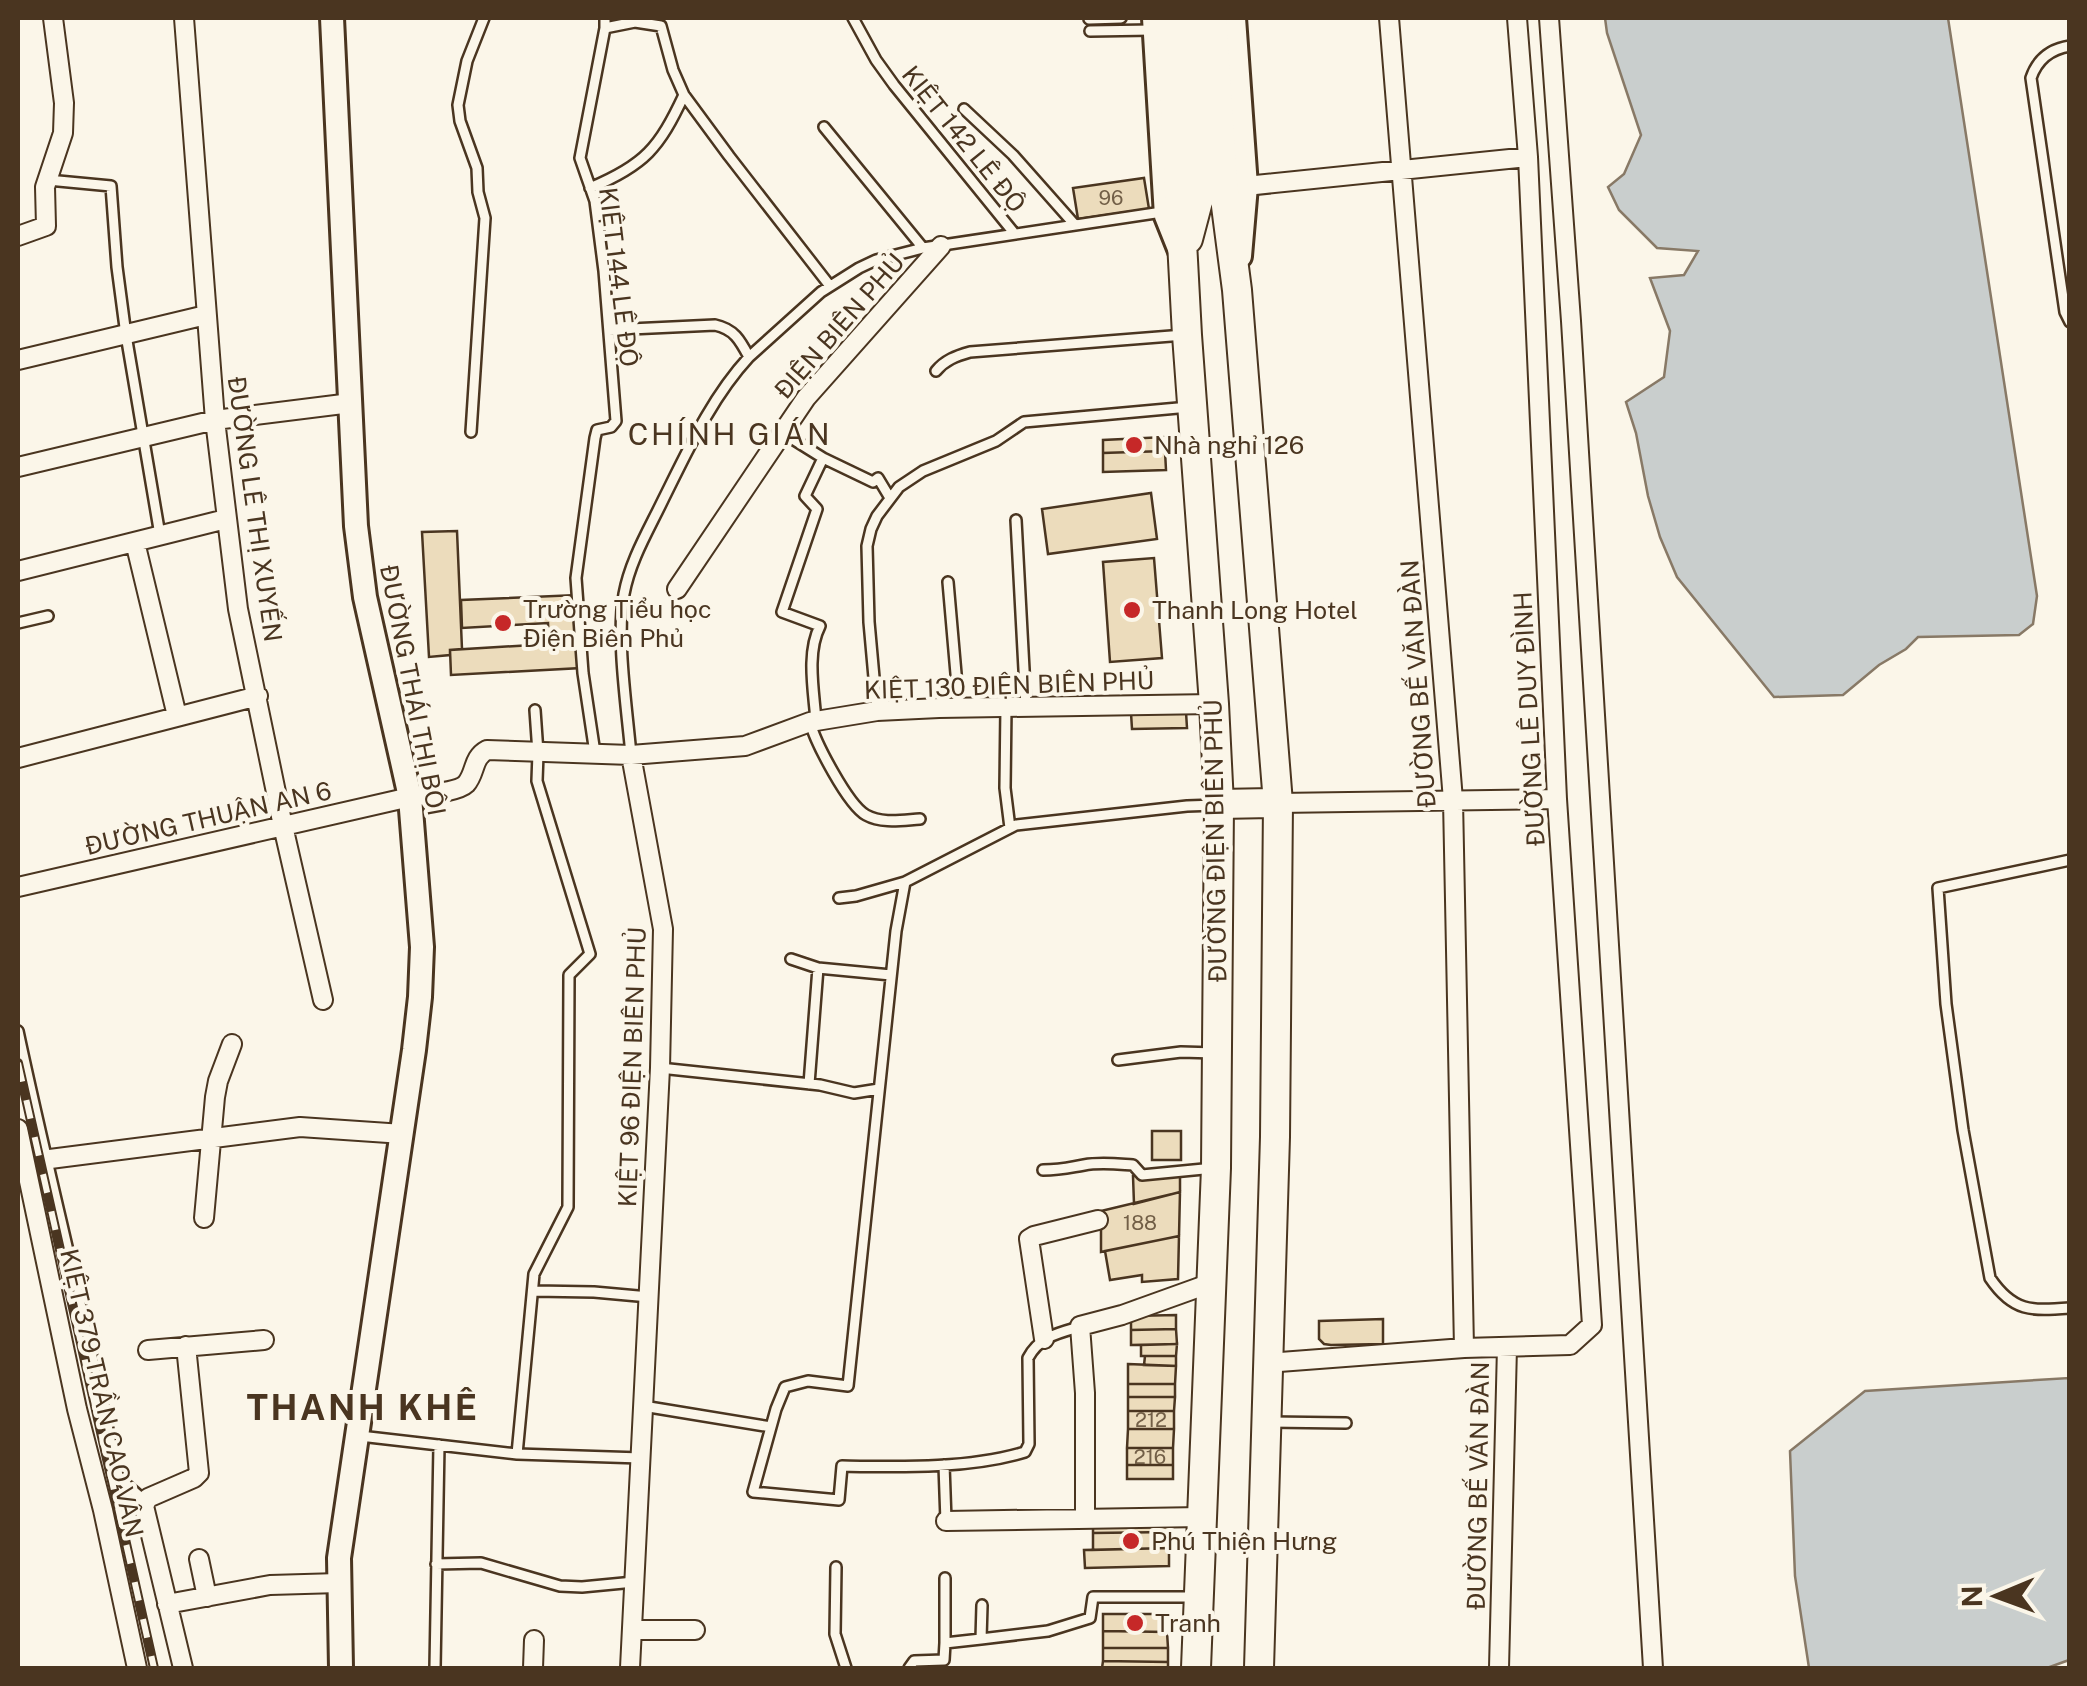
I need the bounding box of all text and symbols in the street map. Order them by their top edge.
street label: KIỆT 142 LÊ ĐỘ [896,60,1032,218]
street label: KIỆT 144 LÊ ĐỘ [593,185,645,369]
house number: 96 [1099,186,1123,210]
street label: ĐIỆN BIÊN PHỦ [768,247,910,405]
street label: ĐƯỜNG LÊ THỊ XUYẾN [221,374,290,644]
district label: CHÍNH GIÁN [628,416,832,452]
place label: Nhà nghỉ 126 [1154,430,1304,460]
marker: Nhà nghỉ 126 [1123,434,1145,456]
street label: ĐƯỜNG BẾ VĂN ĐÀN [1393,559,1442,809]
street label: ĐƯỜNG THÁI THỊ BÔI [374,562,452,818]
street label: ĐƯỜNG LÊ DUY ĐÌNH [1507,591,1551,847]
place label: Trường Tiểu học Điện Biên Phủ [523,594,712,653]
place label: Thanh Long Hotel [1152,595,1358,625]
marker: Thanh Long Hotel [1121,599,1143,621]
marker: Trường Tiểu học Điện Biên Phủ [492,612,514,634]
street label: KIỆT 130 ĐIỆN BIÊN PHỦ [863,665,1155,705]
street label: ĐƯỜNG ĐIỆN BIÊN PHỦ [1198,699,1232,983]
street label: ĐƯỜNG THUẬN AN 6 [82,775,334,861]
street label: KIỆT 96 ĐIỆN BIÊN PHỦ [612,926,652,1208]
house number: 188 [1123,1211,1157,1235]
street label: KIỆT 379 TRẦN CAO VÂN [54,1246,151,1540]
street label: ĐƯỜNG BẾ VĂN ĐÀN [1460,1361,1495,1611]
district label: THANH KHÊ [247,1387,479,1428]
house number: 212 [1135,1408,1167,1432]
house number: 216 [1134,1445,1166,1469]
place label: Phú Thiện Hưng [1151,1526,1337,1556]
marker: Phú Thiện Hưng [1120,1530,1142,1552]
north arrow [1947,1546,2047,1646]
text: N [1955,1585,1988,1608]
place label: Tranh [1155,1608,1221,1638]
marker: Tranh [1124,1612,1146,1634]

